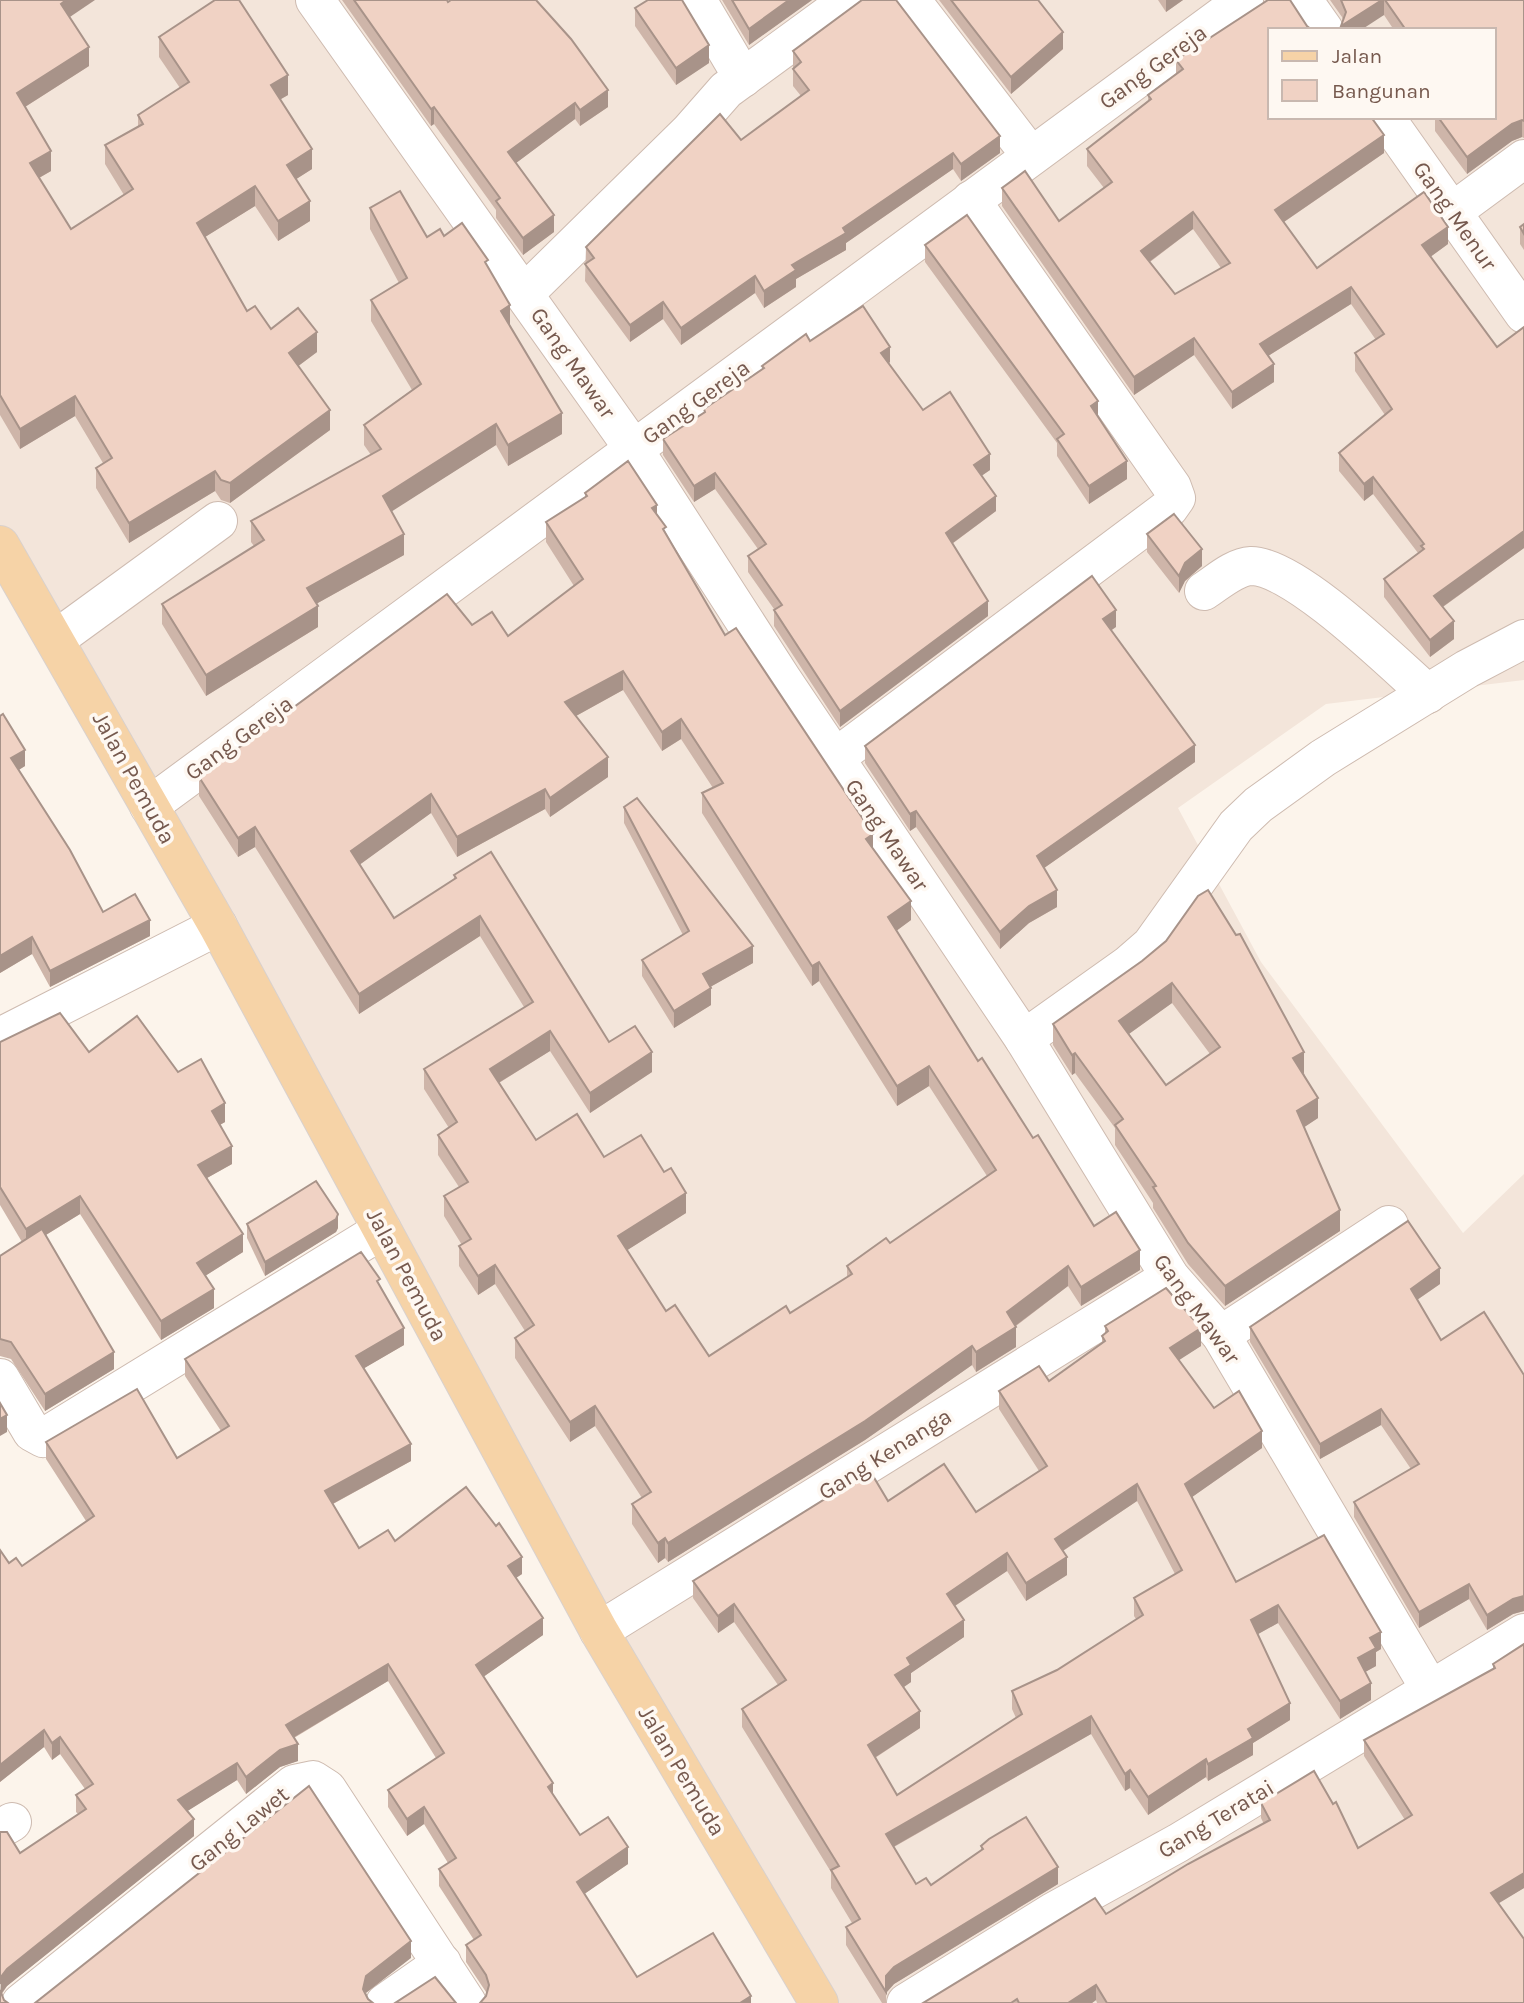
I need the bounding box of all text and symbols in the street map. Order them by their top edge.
street label: Gang Gereja [1094,19,1212,115]
legend [1268,28,1496,119]
text: Jalan [1332,44,1382,68]
text: Bangunan [1332,79,1431,103]
street label: Gang Menur [1407,156,1503,276]
street label: Gang Mawar [525,302,622,424]
street label: Gang Gereja [637,354,755,450]
street label: Gang Gereja [180,690,298,786]
street label: Jalan Pemuda [87,707,181,849]
street label: Gang Mawar [840,774,935,897]
street label: Jalan Pemuda [361,1204,453,1346]
street label: Gang Mawar [1148,1249,1246,1370]
street label: Gang Kenanga [814,1402,956,1506]
street label: Jalan Pemuda [633,1701,731,1841]
street label: Gang Teratai [1153,1774,1279,1864]
street label: Gang Lawet [184,1780,295,1877]

